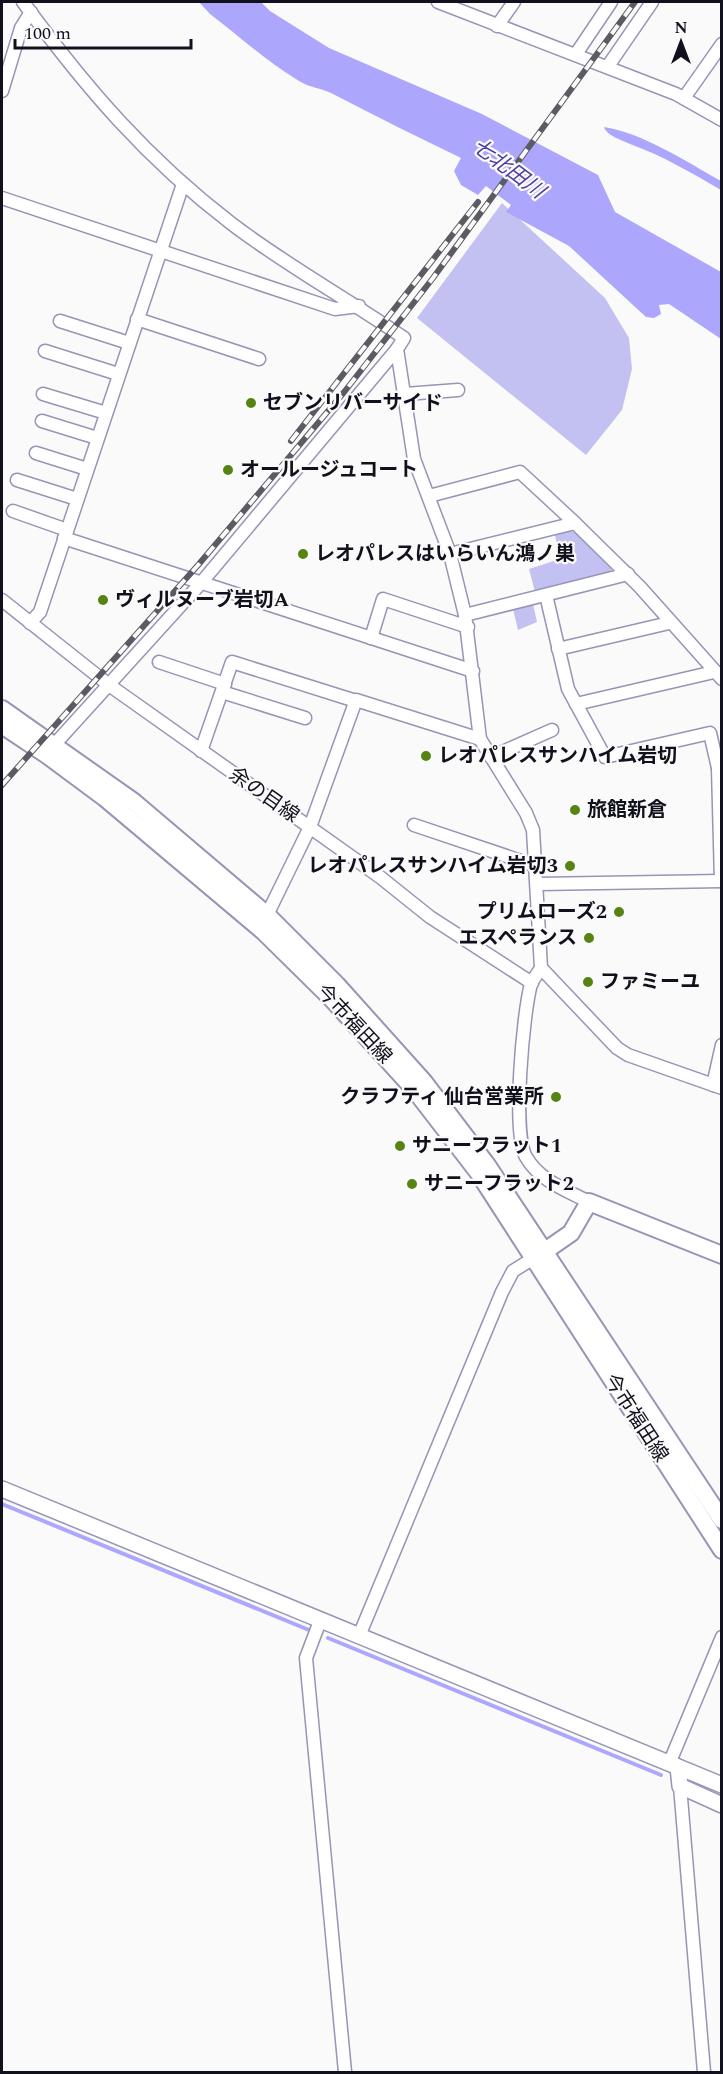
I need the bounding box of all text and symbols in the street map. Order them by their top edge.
scale bar [15,12,190,50]
north arrow [651,12,711,72]
text: N [674,16,688,40]
text: 100 m [24,20,71,47]
water label: 七北田川 [465,131,553,208]
place label: セブンリバーサイド [263,388,443,418]
marker: セブンリバーサイド [244,396,258,410]
place label: オールージュコート [240,455,418,485]
marker: オールージュコート [221,463,235,477]
place label: レオパレスはいらいん鴻ノ巣 [315,539,575,569]
marker: レオパレスはいらいん鴻ノ巣 [296,547,310,561]
place label: ヴィルヌーブ岩切A [115,585,290,615]
marker: ヴィルヌーブ岩切A [96,593,110,607]
place label: レオパレスサンハイム岩切 [438,741,677,771]
marker: レオパレスサンハイム岩切 [419,749,433,763]
street label: 余の目線 [223,760,305,830]
place label: 旅館新倉 [587,795,667,825]
marker: 旅館新倉 [568,803,582,817]
place label: レオパレスサンハイム岩切3 [308,851,558,881]
marker: レオパレスサンハイム岩切3 [563,859,577,873]
place label: プリムローズ2 [477,897,607,927]
marker: プリムローズ2 [612,905,626,919]
place label: エスペランス [459,923,577,953]
marker: エスペランス [582,931,596,945]
place label: ファミーユ [600,967,700,997]
marker: ファミーユ [581,975,595,989]
street label: 今市福田線 [309,977,399,1071]
place label: クラフティ 仙台営業所 [340,1082,544,1112]
marker: クラフティ 仙台営業所 [549,1090,563,1104]
place label: サニーフラット1 [412,1131,562,1161]
marker: サニーフラット1 [393,1139,407,1153]
place label: サニーフラット2 [424,1169,574,1199]
marker: サニーフラット2 [405,1177,419,1191]
street label: 今市福田線 [596,1368,676,1468]

